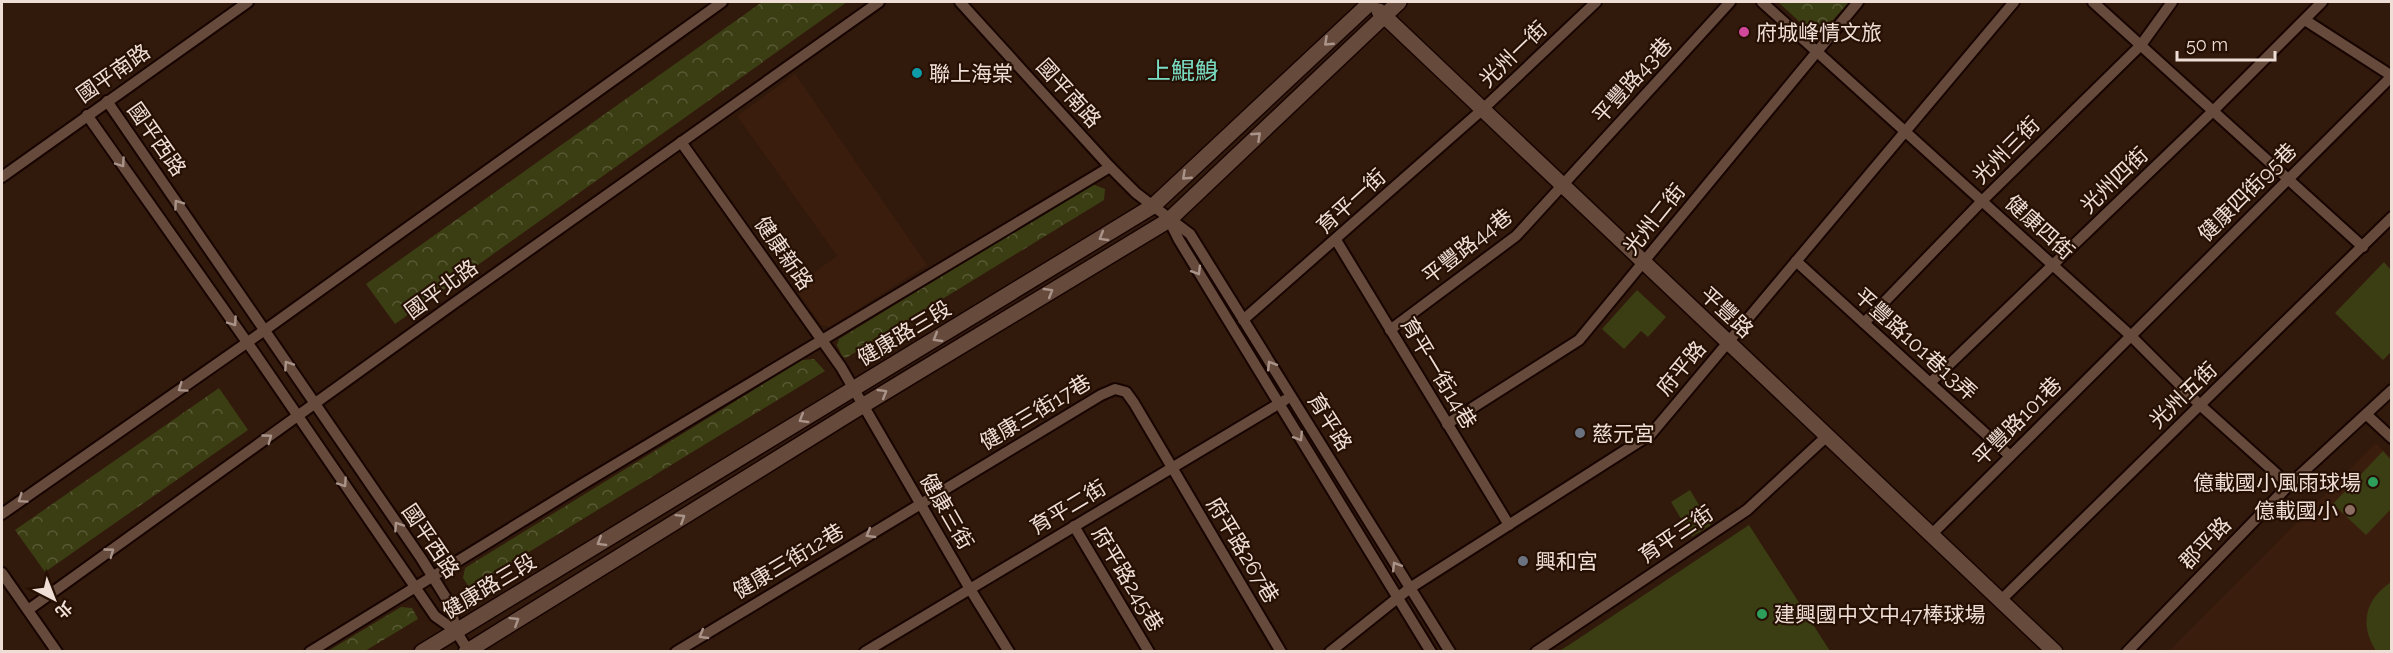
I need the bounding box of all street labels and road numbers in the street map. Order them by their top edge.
street label: 光州一街 [1474,16,1552,92]
street label: 平豐路43巷 [1587,32,1677,128]
street label: 國平南路 [71,39,155,107]
street label: 國平南路 [1032,53,1106,133]
street label: 國平西路 [123,97,191,181]
street label: 光州三街 [1967,111,2045,189]
street label: 健康四街95巷 [2193,138,2301,246]
street label: 光州四街 [2075,142,2153,218]
street label: 育平一街 [1311,164,1391,238]
street label: 光州二街 [1618,178,1690,260]
street label: 健康四街 [2000,190,2080,264]
street label: 平豐路44巷 [1417,203,1517,289]
street label: 健康新路 [750,211,818,295]
street label: 國平北路 [400,254,482,324]
street label: 平豐路 [1695,281,1759,343]
street label: 平豐路101巷13弄 [1850,283,1982,405]
street label: 健康路三段 [853,295,955,371]
street label: 育平一街14巷 [1396,313,1482,433]
street label: 府平路 [1651,336,1711,400]
street label: 光州五街 [2144,357,2222,433]
street label: 健康三街17巷 [975,369,1095,455]
street label: 平豐路101巷 [1968,372,2066,470]
street label: 育平路 [1303,389,1357,455]
street label: 健康三街 [915,468,979,554]
street label: 育平二街 [1026,475,1110,539]
street label: 府平路267巷 [1202,493,1284,607]
street label: 國平西路 [397,499,465,583]
street label: 育平三街 [1634,500,1718,568]
street label: 郡平路 [2174,512,2236,574]
street label: 健康三街12巷 [728,518,848,604]
street label: 府平路245巷 [1087,522,1169,636]
street label: 健康路三段 [438,548,540,624]

